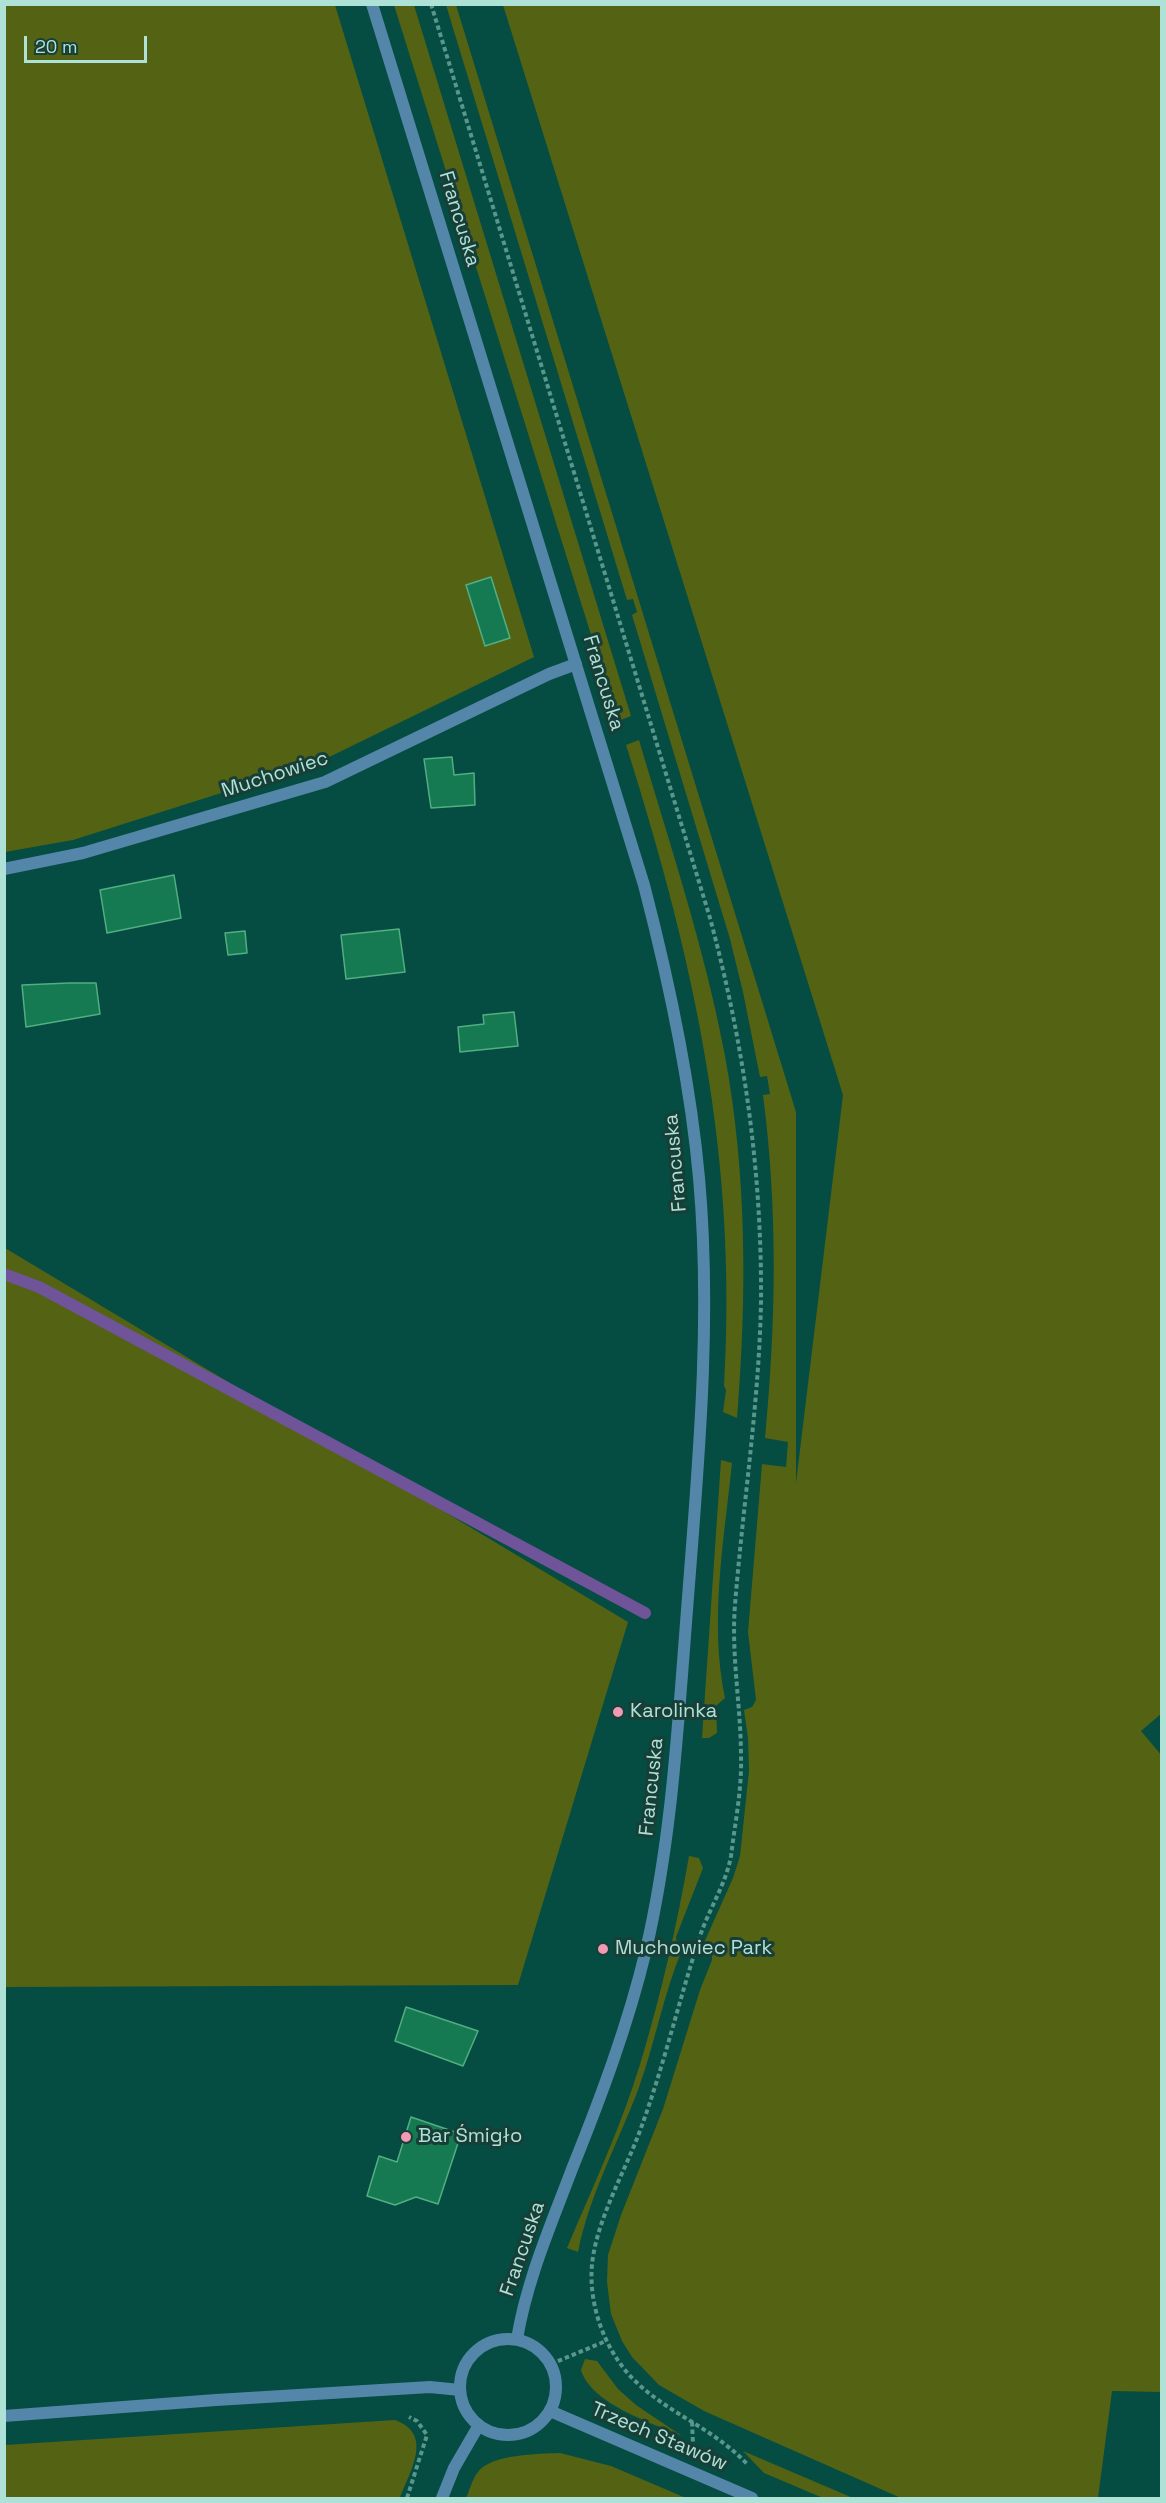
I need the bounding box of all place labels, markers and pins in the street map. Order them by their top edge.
place label: Karolinka [630,1700,717,1724]
marker: Karolinka [611,1705,625,1719]
place label: Muchowiec Park [615,1937,772,1961]
marker: Muchowiec Park [596,1942,610,1956]
place label: Bar Śmigło [418,2125,522,2149]
marker: Bar Śmigło [399,2130,413,2144]

